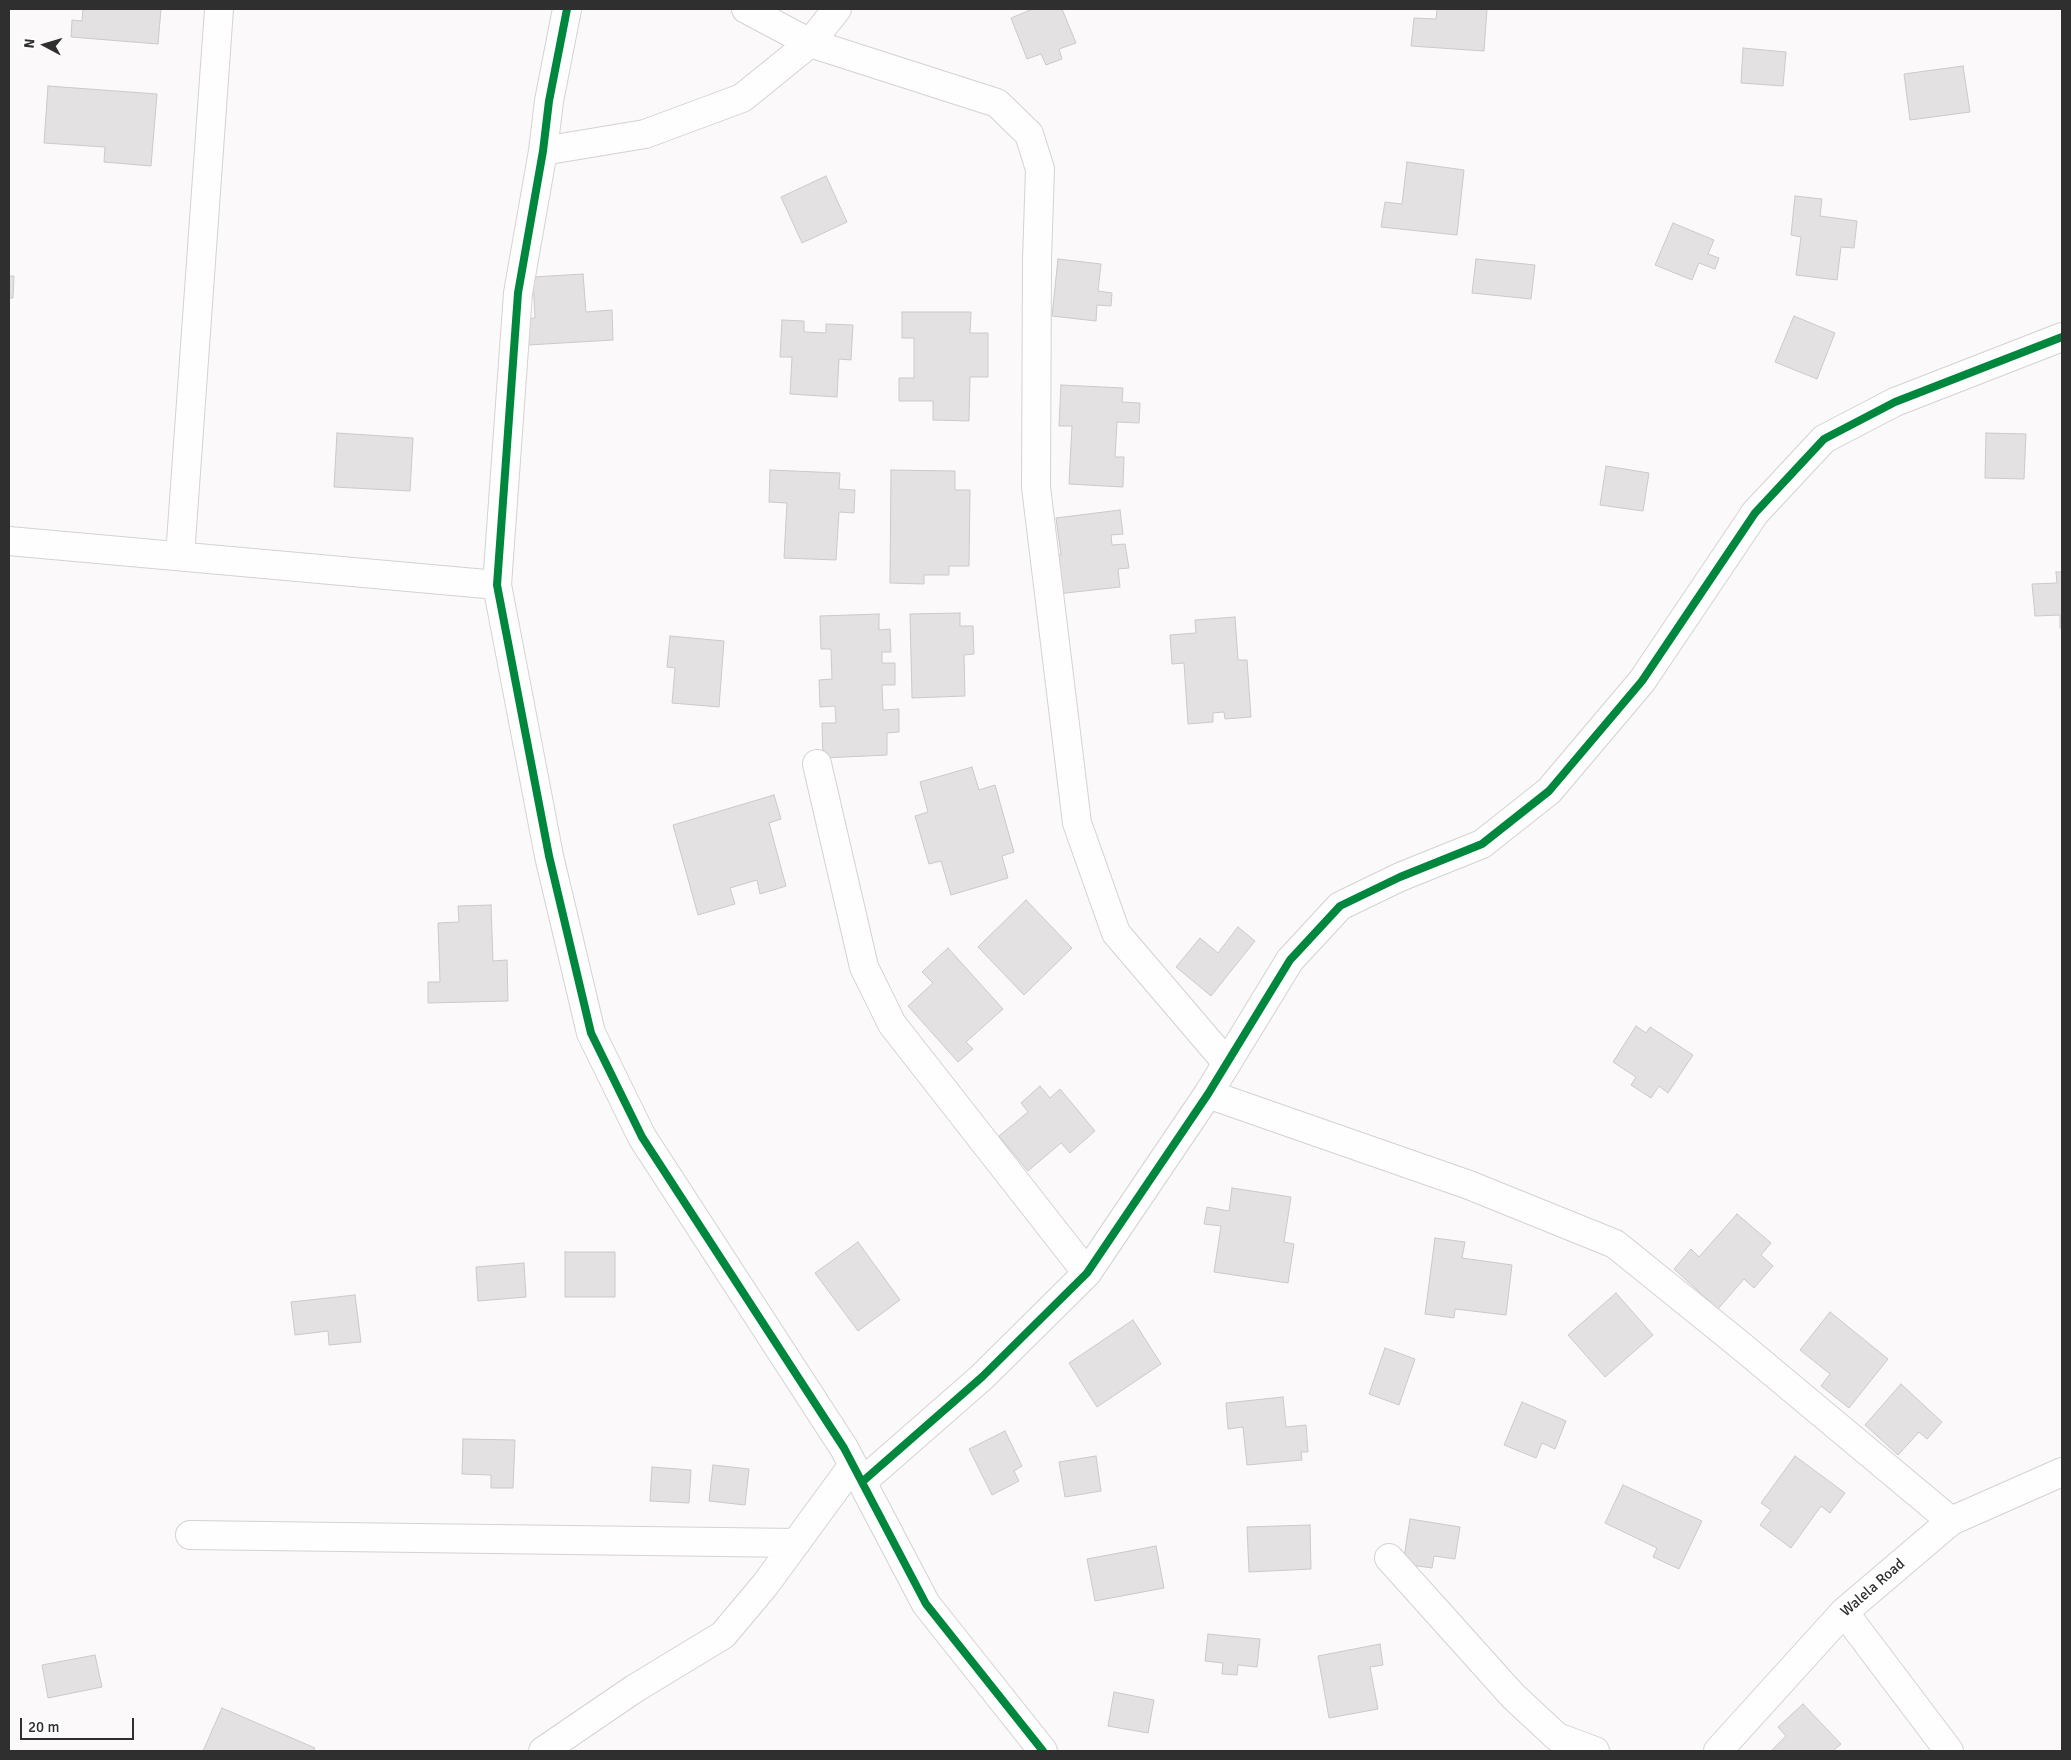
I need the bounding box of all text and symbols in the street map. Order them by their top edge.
north arrow [20,20,70,70]
text: N [21,38,39,49]
street label: Walela Road [1837,1555,1909,1621]
scale bar [22,1708,136,1740]
text: 20 m [28,1718,59,1736]

